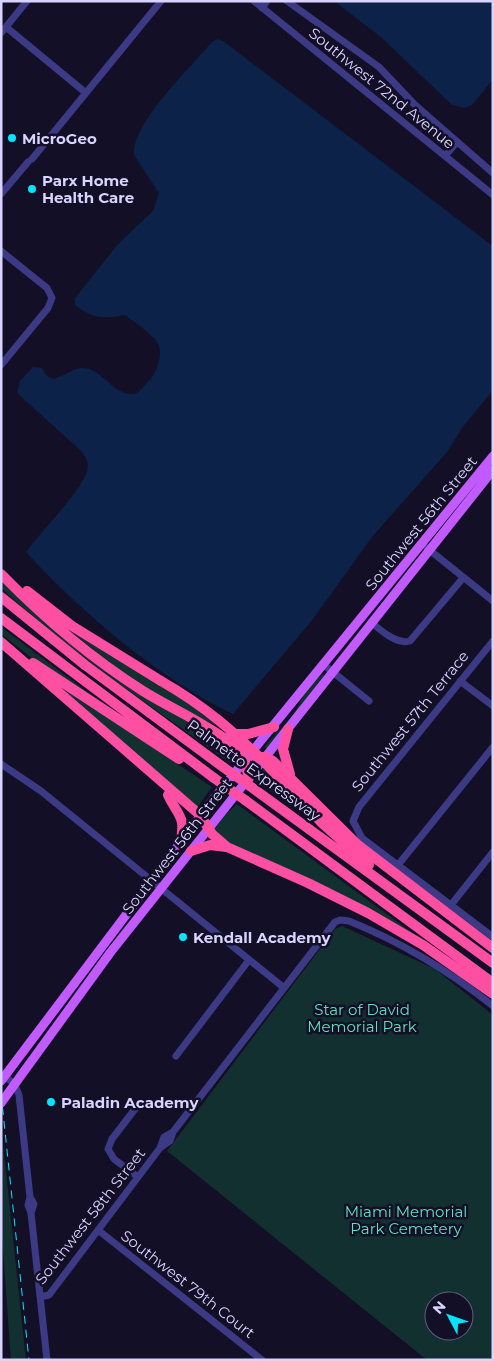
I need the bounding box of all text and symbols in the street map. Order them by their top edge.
street label: Southwest 72nd Avenue [305,23,459,153]
place label: MicroGeo [22,129,97,148]
marker: MicroGeo [6,132,18,144]
place label: Parx Home Health Care [42,171,134,207]
marker: Parx Home Health Care [26,183,38,195]
street label: Southwest 56th Street [361,452,481,594]
street label: Southwest 57th Terrace [347,647,473,795]
street label: Palmetto Expressway [184,715,325,825]
street label: Southwest 56th Street [118,774,236,918]
place label: Kendall Academy [193,928,332,947]
marker: Kendall Academy [177,931,189,943]
park label: Star of David Memorial Park [307,1000,417,1036]
place label: Paladin Academy [61,1093,199,1112]
marker: Paladin Academy [45,1096,57,1108]
street label: Southwest 58th Street [31,1144,149,1288]
park label: Miami Memorial Park Cemetery [345,1202,467,1238]
street label: Southwest 79th Court [117,1226,259,1342]
north arrow [424,1291,474,1341]
text: N [429,1297,450,1318]

